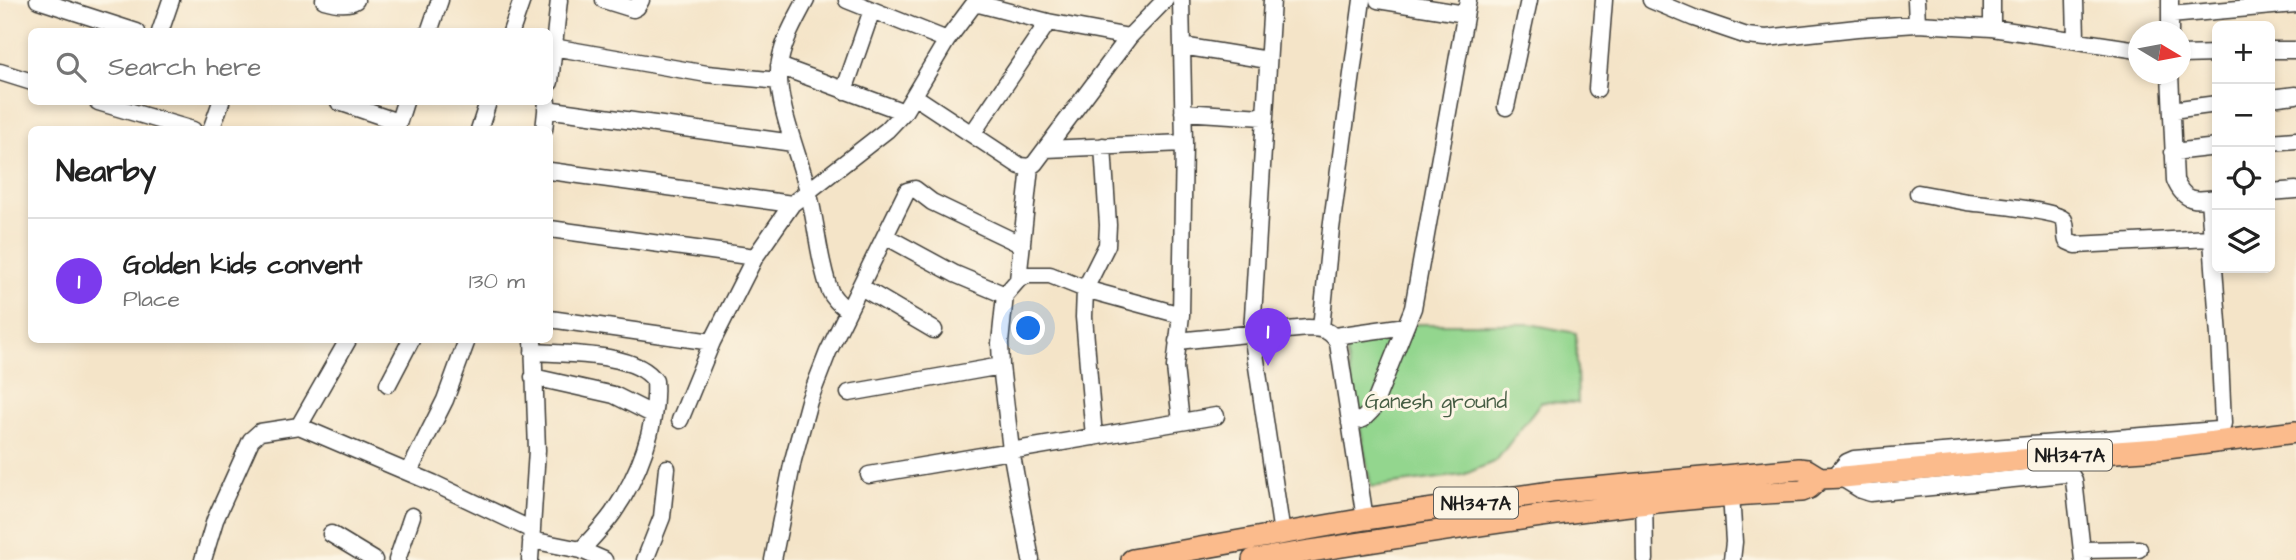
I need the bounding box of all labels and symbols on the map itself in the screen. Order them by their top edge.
north arrow [2128,21,2191,84]
pin: 1 [1245,308,1291,366]
your location [1011,311,1045,345]
park label: Ganesh ground [1365,387,1508,418]
road number: NH347A [2028,440,2112,470]
road number: NH347A [1434,488,1518,518]

